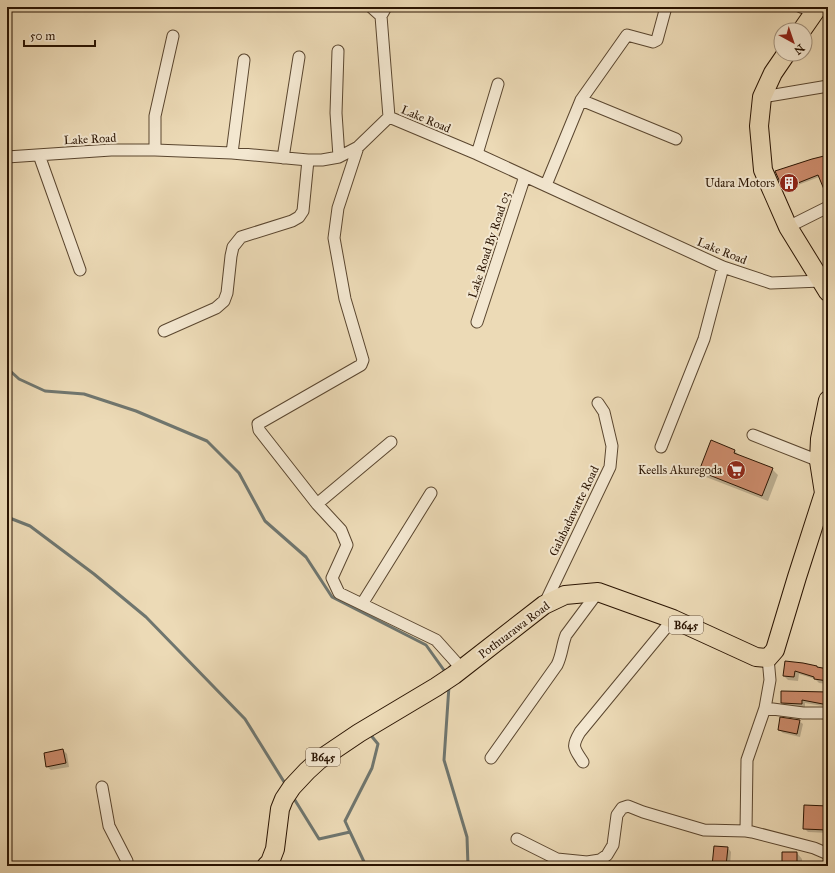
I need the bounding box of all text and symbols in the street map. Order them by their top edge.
scale bar [24,22,95,48]
north arrow [773,22,813,62]
text: 50 m [30,29,55,43]
text: N [791,41,807,58]
street label: Lake Road [399,102,453,136]
street label: Lake Road [63,131,117,147]
building icon: Udara Motors [778,172,800,194]
place label: Udara Motors [705,176,775,190]
street label: Lake Road By Road 03 [465,190,513,300]
street label: Lake Road [695,235,749,267]
supermarket icon: Keells Akuregoda [725,459,747,481]
place label: Keells Akuregoda [638,463,723,478]
street label: Galabadawatte Road [546,464,602,558]
street label: Pothuarawa Road [476,599,552,661]
road number: B645 [669,616,703,634]
road number: B645 [306,748,340,766]

